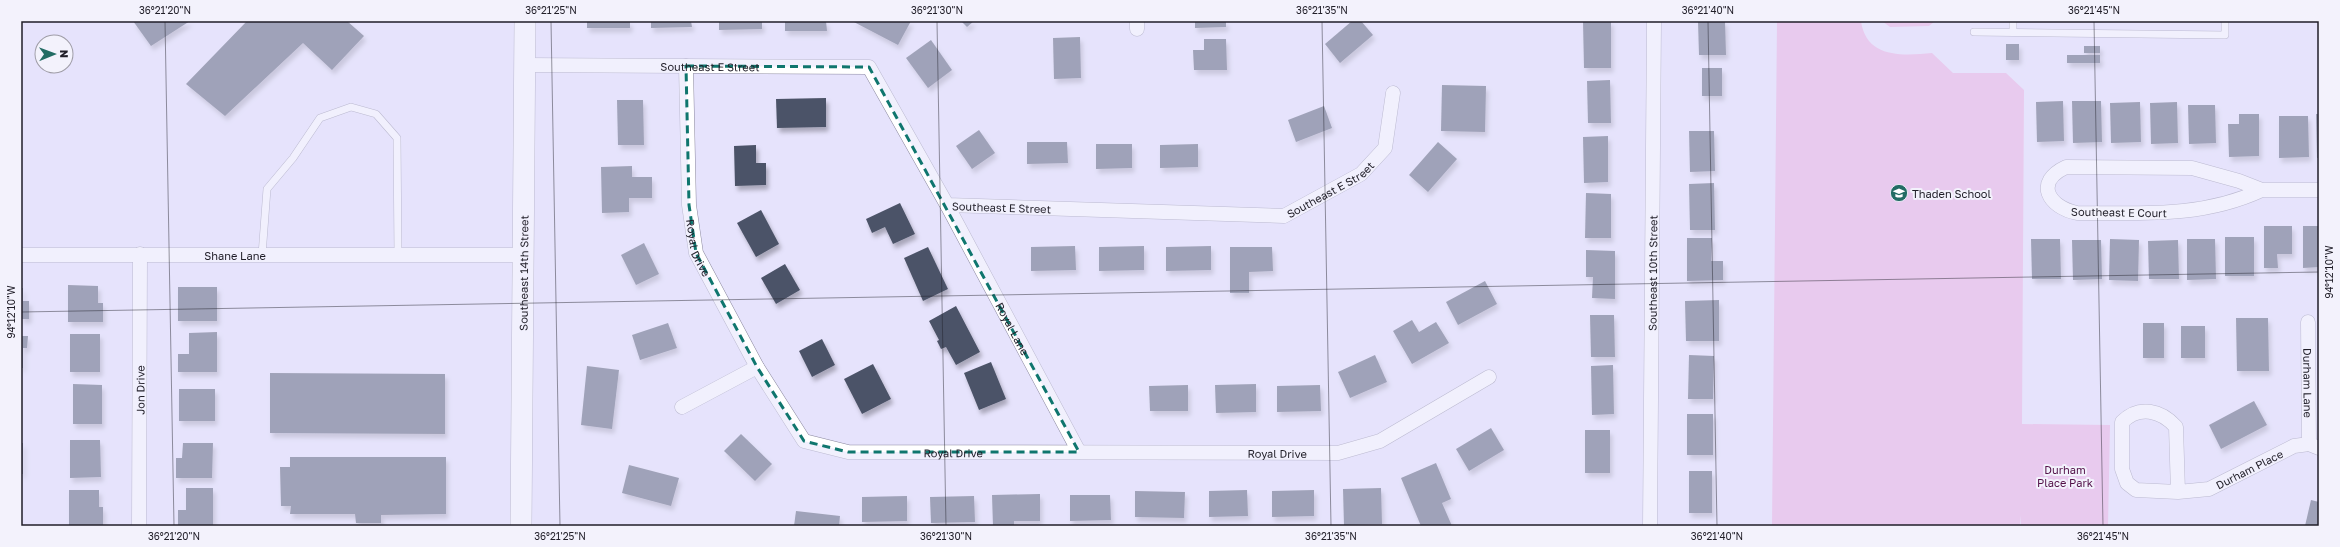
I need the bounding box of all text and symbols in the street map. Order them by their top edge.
text: 36°21'20"N [139,4,191,16]
text: 36°21'25"N [525,4,577,16]
text: 36°21'30"N [911,4,963,16]
text: 36°21'35"N [1296,4,1348,16]
text: 36°21'40"N [1682,4,1734,16]
text: 36°21'45"N [2068,4,2120,16]
north arrow [34,34,74,74]
text: N [58,50,71,58]
street label: Southeast E Street [660,59,760,73]
street label: Southeast E Street [1284,158,1376,220]
school or university icon: Thaden School [1889,183,1909,203]
place label: Thaden School [1912,187,1991,200]
street label: Southeast E Street [952,199,1051,215]
street label: Southeast E Court [2071,205,2167,219]
street label: Southeast 14th Street [516,215,530,331]
street label: Southeast 10th Street [1645,215,1659,331]
street label: Royal Drive [685,218,714,278]
text: 94°12'10"W [2323,245,2335,299]
street label: Shane Lane [204,249,266,262]
text: 94°12'10"W [5,285,17,339]
street label: Royal Lane [994,300,1032,357]
street label: Durham Lane [2302,348,2315,418]
street label: Jon Drive [133,365,146,415]
street label: Royal Drive [923,446,983,459]
street label: Royal Drive [1247,446,1307,459]
street label: Durham Place [2213,446,2285,491]
park label: Durham Place Park [2037,463,2093,489]
text: 36°21'20"N [148,530,200,542]
text: 36°21'25"N [534,530,586,542]
text: 36°21'30"N [920,530,972,542]
text: 36°21'35"N [1305,530,1357,542]
text: 36°21'40"N [1691,530,1743,542]
text: 36°21'45"N [2077,530,2129,542]

